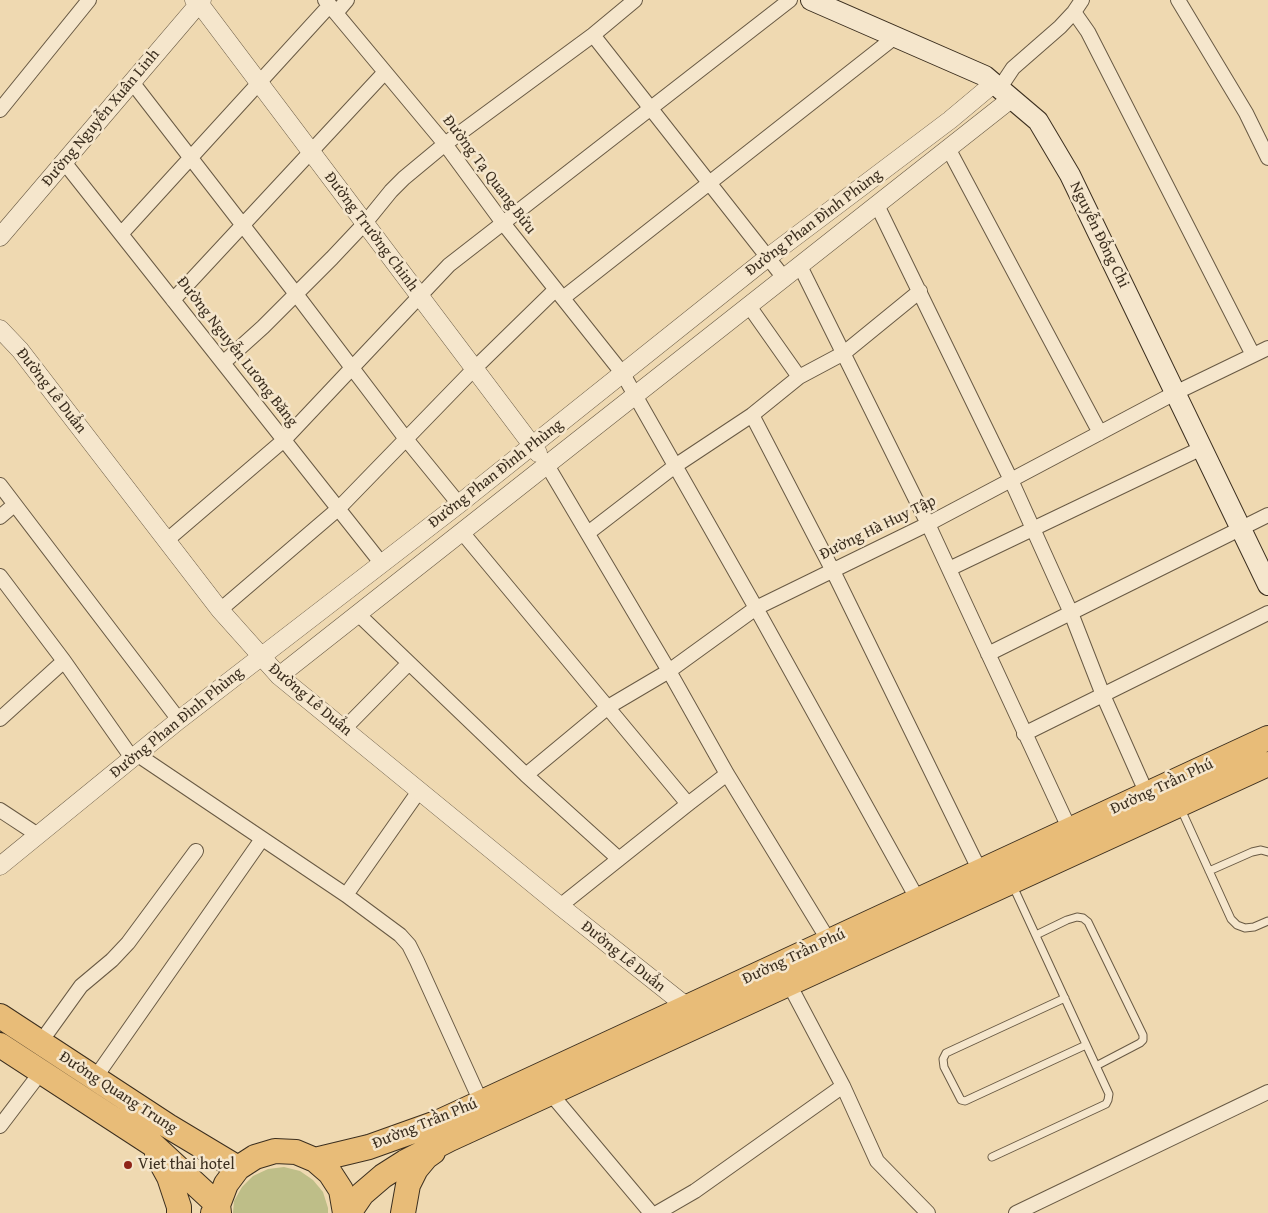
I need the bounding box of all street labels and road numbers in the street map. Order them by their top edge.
street label: Đường Nguyễn Xuân Linh [38,46,164,190]
street label: Đường Tạ Quang Bửu [438,112,540,238]
street label: Đường Phan Đình Phùng [742,165,886,281]
street label: Đường Trường Chinh [320,169,422,295]
street label: Nguyễn Đổng Chi [1065,179,1133,291]
street label: Đường Nguyễn Lương Băng [172,273,302,431]
street label: Đường Lê Duẩn [12,345,90,437]
street label: Đường Phan Đình Phùng [425,415,567,533]
street label: Đường Hà Huy Tập [817,492,939,564]
street label: Đường Lê Duẩn [264,660,356,740]
street label: Đường Phan Đình Phùng [107,663,247,783]
street label: Đường Trần Phú [1108,755,1216,819]
street label: Đường Lê Duẩn [577,917,669,997]
street label: Đường Trần Phú [740,925,848,989]
street label: Đường Quang Trung [55,1048,181,1138]
street label: Đường Trần Phú [370,1094,480,1154]

